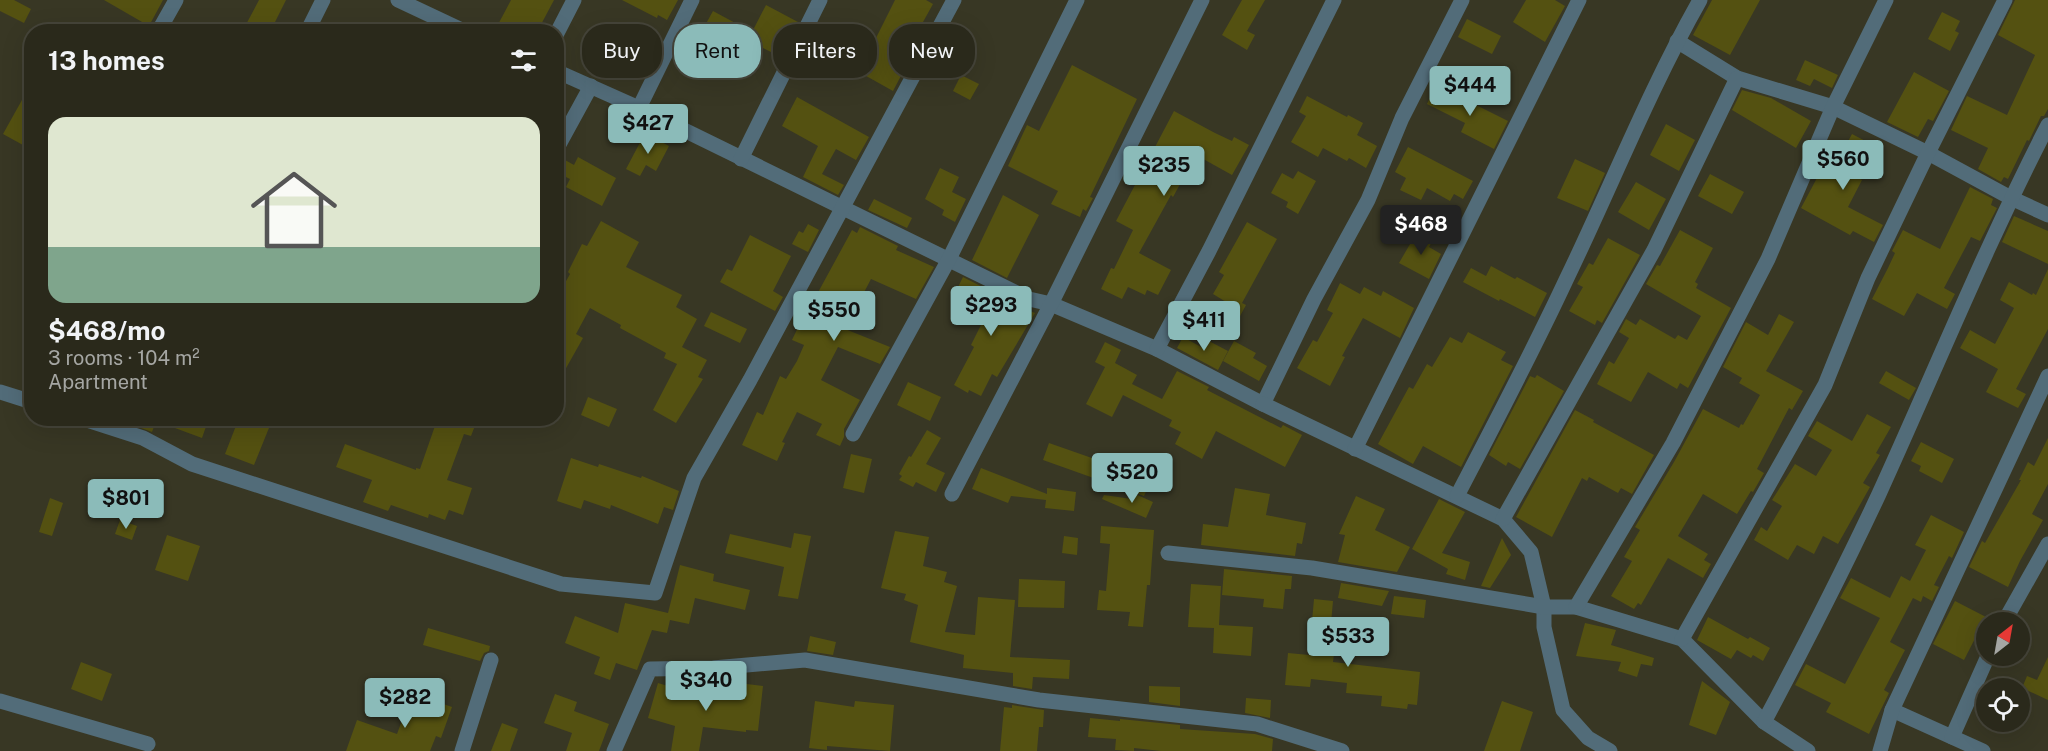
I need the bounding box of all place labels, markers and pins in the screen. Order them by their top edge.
pin: $444 [1434,66,1506,117]
pin: $427 [612,104,684,155]
pin: $560 [1807,140,1879,191]
pin: $235 [1128,146,1200,197]
pin: $468 [1385,205,1457,256]
pin: $293 [955,286,1027,337]
pin: $550 [798,291,870,342]
pin: $411 [1168,301,1240,352]
pin: $520 [1096,453,1168,504]
pin: $801 [90,479,162,530]
pin: $533 [1312,617,1384,668]
pin: $340 [670,661,742,712]
pin: $282 [369,678,441,729]

